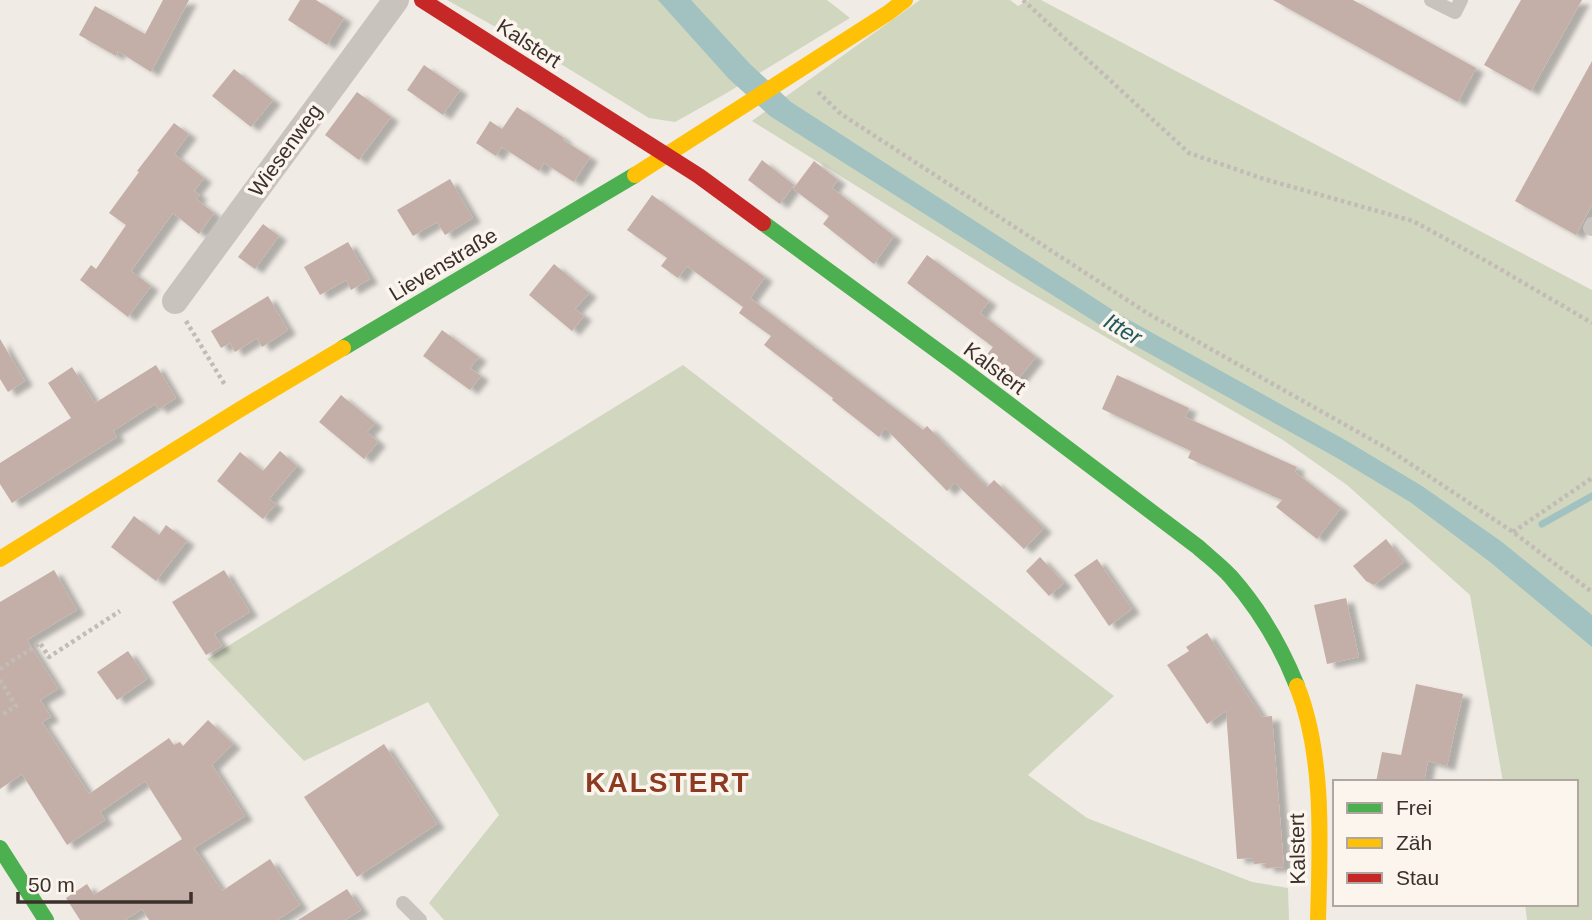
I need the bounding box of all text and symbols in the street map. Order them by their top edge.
street label: Kalstert [493,14,565,72]
street label: Wiesenweg [244,99,326,201]
street label: Lievenstraße [385,223,501,305]
water label: Itter [1099,308,1148,351]
street label: Kalstert [960,337,1030,399]
district label: KALSTERT [585,767,751,798]
legend [1333,780,1578,906]
text: Frei [1396,796,1432,819]
street label: Kalstert [1285,813,1309,885]
text: Zäh [1396,831,1432,854]
scale bar [18,860,191,904]
text: Stau [1396,866,1439,889]
text: 50 m [28,873,75,896]

